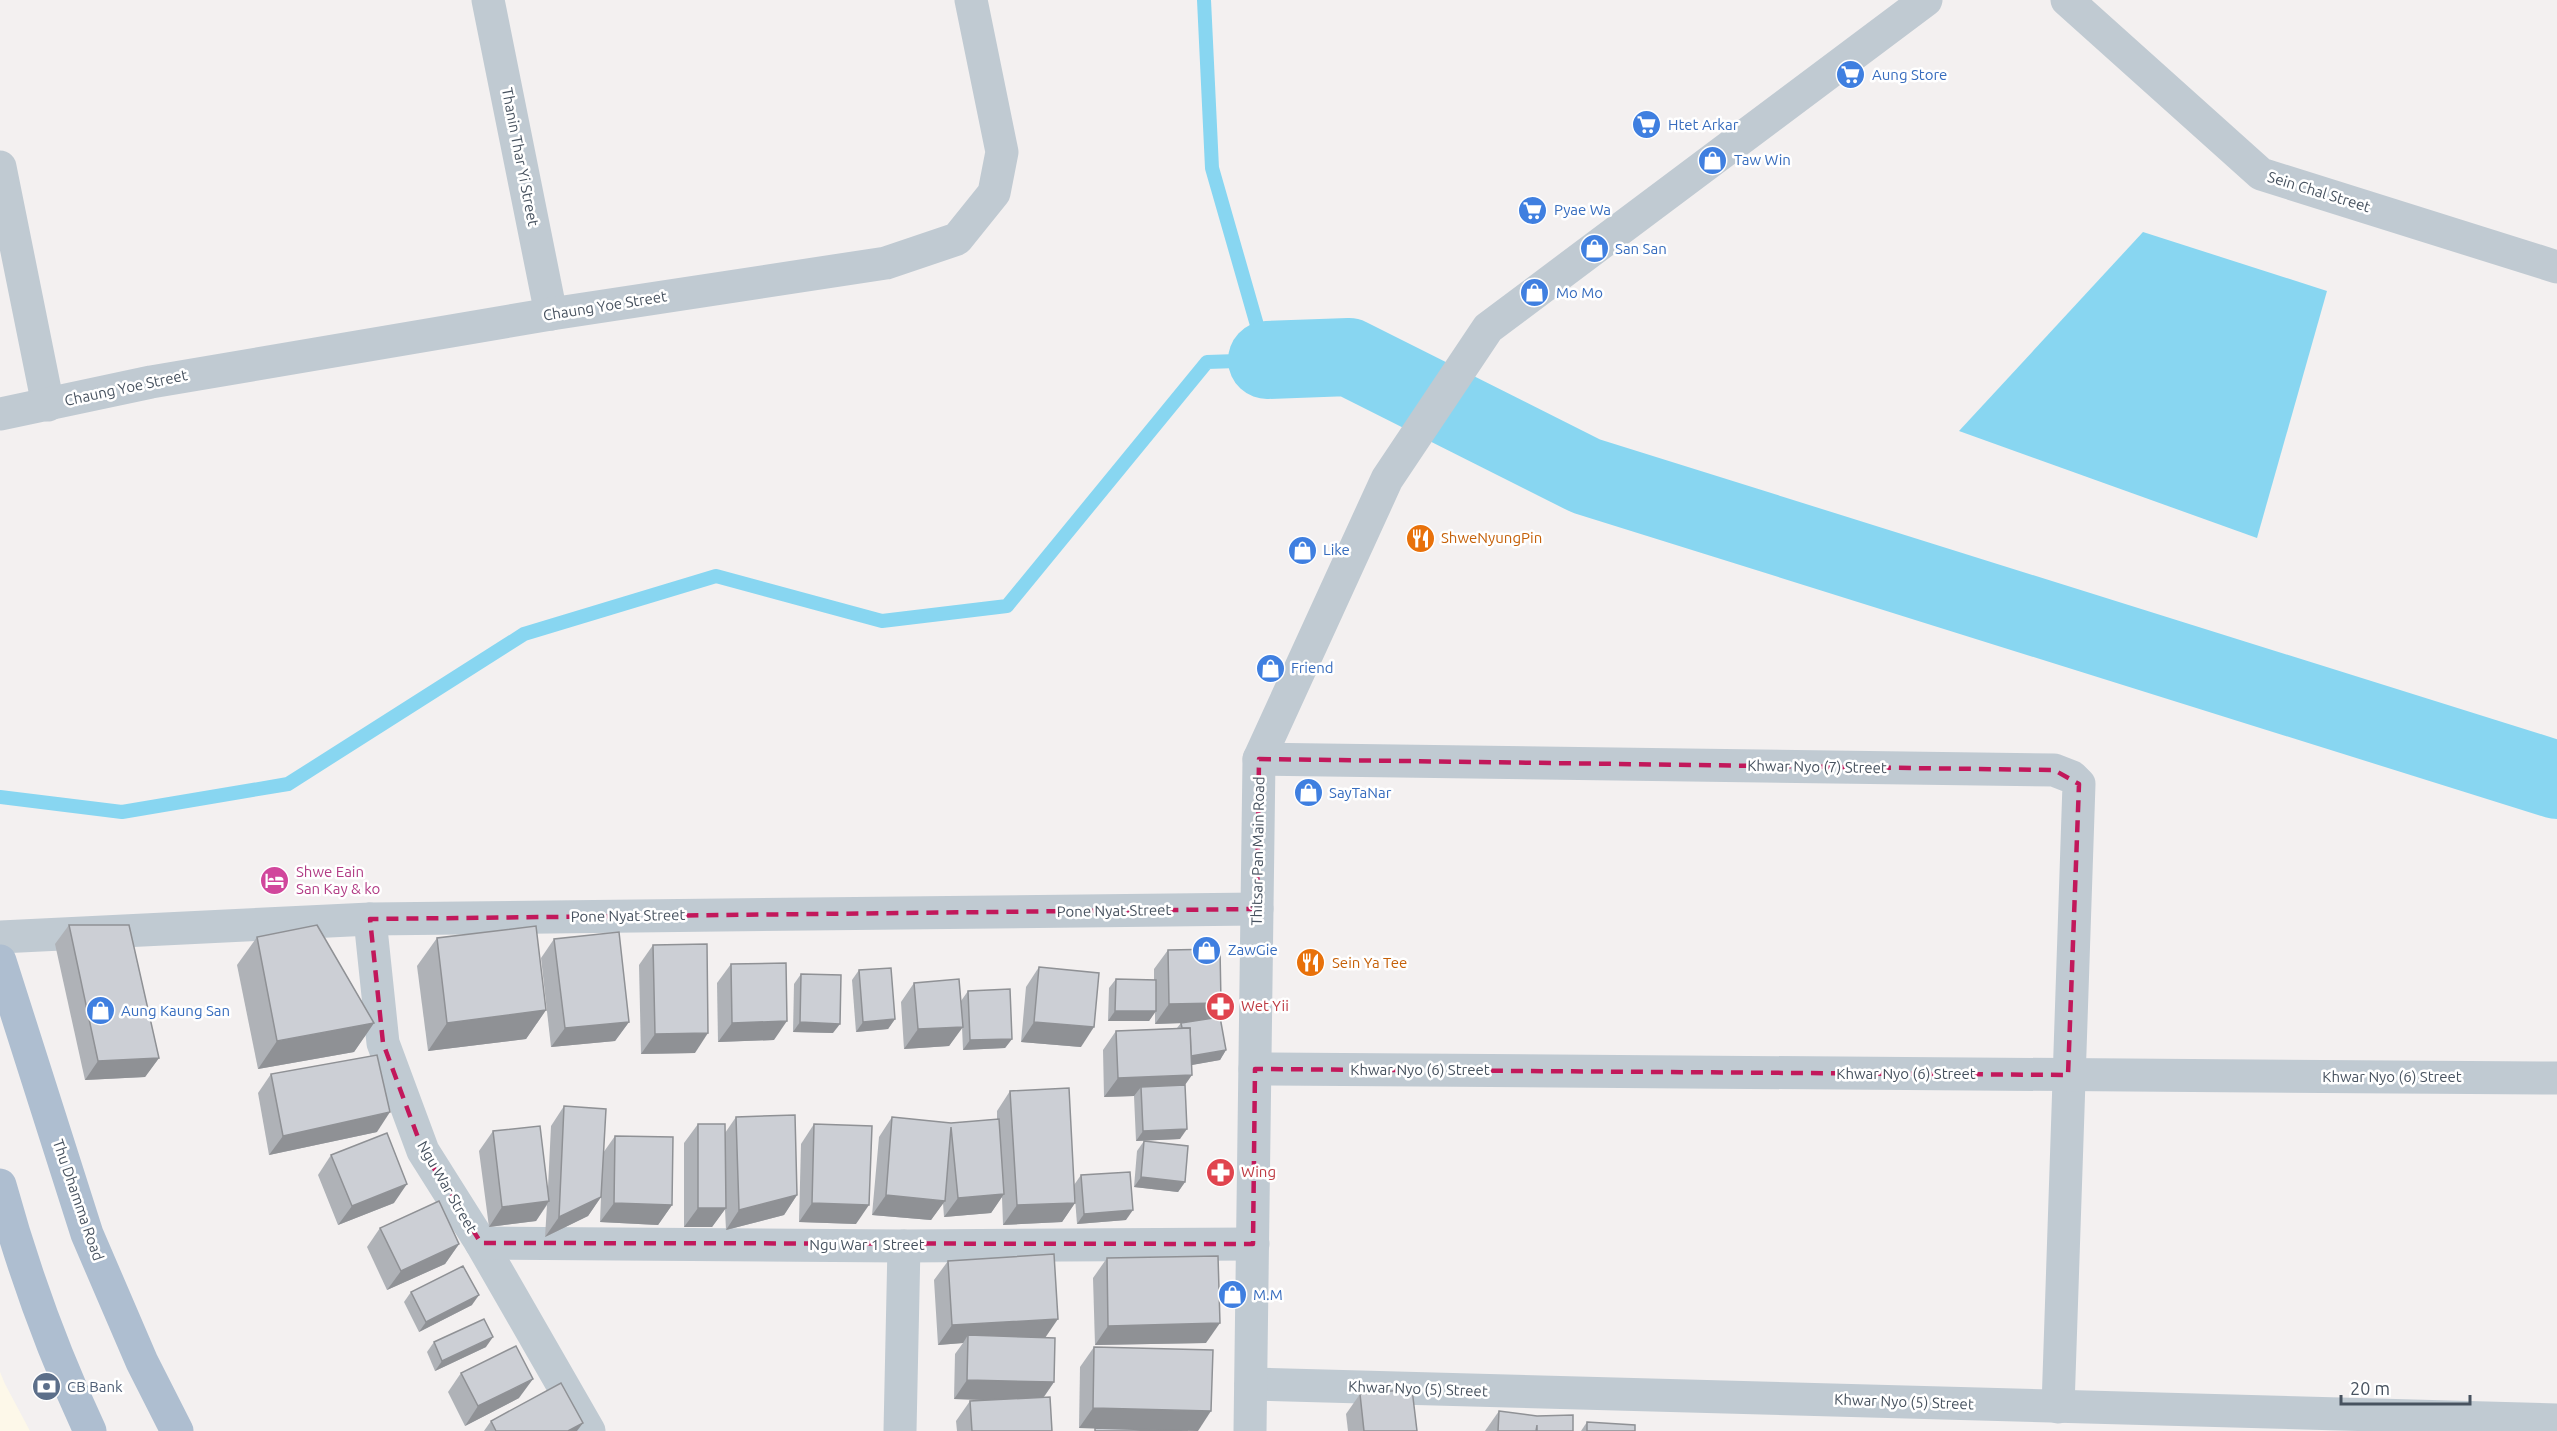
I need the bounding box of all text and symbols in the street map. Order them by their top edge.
supermarket icon: Aung Store [1835,59,1867,91]
place label: Aung Store [1872,66,1947,83]
street label: Thanin Thar Yi Street [499,86,542,228]
supermarket icon: Htet Arkar [1631,109,1663,141]
place label: Htet Arkar [1668,116,1739,133]
shop icon: Taw Win [1697,144,1729,176]
place label: Taw Win [1734,151,1791,168]
street label: Sein Chal Street [2266,168,2373,215]
supermarket icon: Pyae Wa [1517,194,1549,226]
place label: Pyae Wa [1554,201,1611,218]
shop icon: San San [1578,233,1610,265]
place label: San San [1615,240,1667,257]
shop icon: Mo Mo [1519,277,1551,309]
place label: Mo Mo [1556,284,1603,301]
street label: Chaung Yoe Street [542,287,668,324]
street label: Chaung Yoe Street [63,366,189,409]
restaurant icon: ShweNyungPin [1404,522,1436,554]
place label: ShweNyungPin [1441,529,1542,546]
shop icon: Like [1286,534,1318,566]
place label: Like [1323,541,1350,558]
shop icon: Friend [1254,652,1286,684]
place label: Friend [1291,659,1334,676]
street label: Khwar Nyo (7) Street [1747,757,1887,776]
street label: Thitsar Pan Main Road [1248,776,1267,926]
shop icon: SayTaNar [1292,777,1324,809]
place label: SayTaNar [1329,784,1392,801]
place label: Shwe Eain San Kay & ko [296,863,380,897]
hotel icon: Shwe Eain San Kay & ko [259,865,291,897]
street label: Pone Nyat Street [1056,901,1172,920]
street label: Pone Nyat Street [570,906,686,925]
shop icon: ZawGie [1191,934,1223,966]
place label: ZawGie [1228,941,1278,958]
restaurant icon: Sein Ya Tee [1295,947,1327,979]
place label: Sein Ya Tee [1332,954,1407,971]
pharmacy icon: Wet Yii [1204,990,1236,1022]
shop icon: Aung Kaung San [84,995,116,1027]
place label: Wet Yii [1241,997,1289,1014]
place label: Aung Kaung San [121,1002,230,1019]
street label: Khwar Nyo (6) Street [1350,1061,1490,1078]
street label: Khwar Nyo (6) Street [1836,1065,1976,1082]
street label: Khwar Nyo (6) Street [2322,1068,2462,1085]
street label: Thu Dhamma Road [50,1137,107,1263]
street label: Ngu War Street [414,1138,481,1236]
pharmacy icon: Wing [1204,1156,1236,1188]
place label: Wing [1241,1163,1276,1180]
street label: Ngu War 1 Street [809,1236,925,1253]
shop icon: M.M [1216,1279,1248,1311]
place label: M.M [1253,1286,1283,1303]
scale bar [2341,1368,2470,1406]
bank icon: CB Bank [30,1371,62,1403]
place label: CB Bank [67,1378,123,1395]
street label: Khwar Nyo (5) Street [1348,1378,1488,1399]
text: 20 m [2350,1378,2390,1398]
street label: Khwar Nyo (5) Street [1834,1391,1974,1412]

